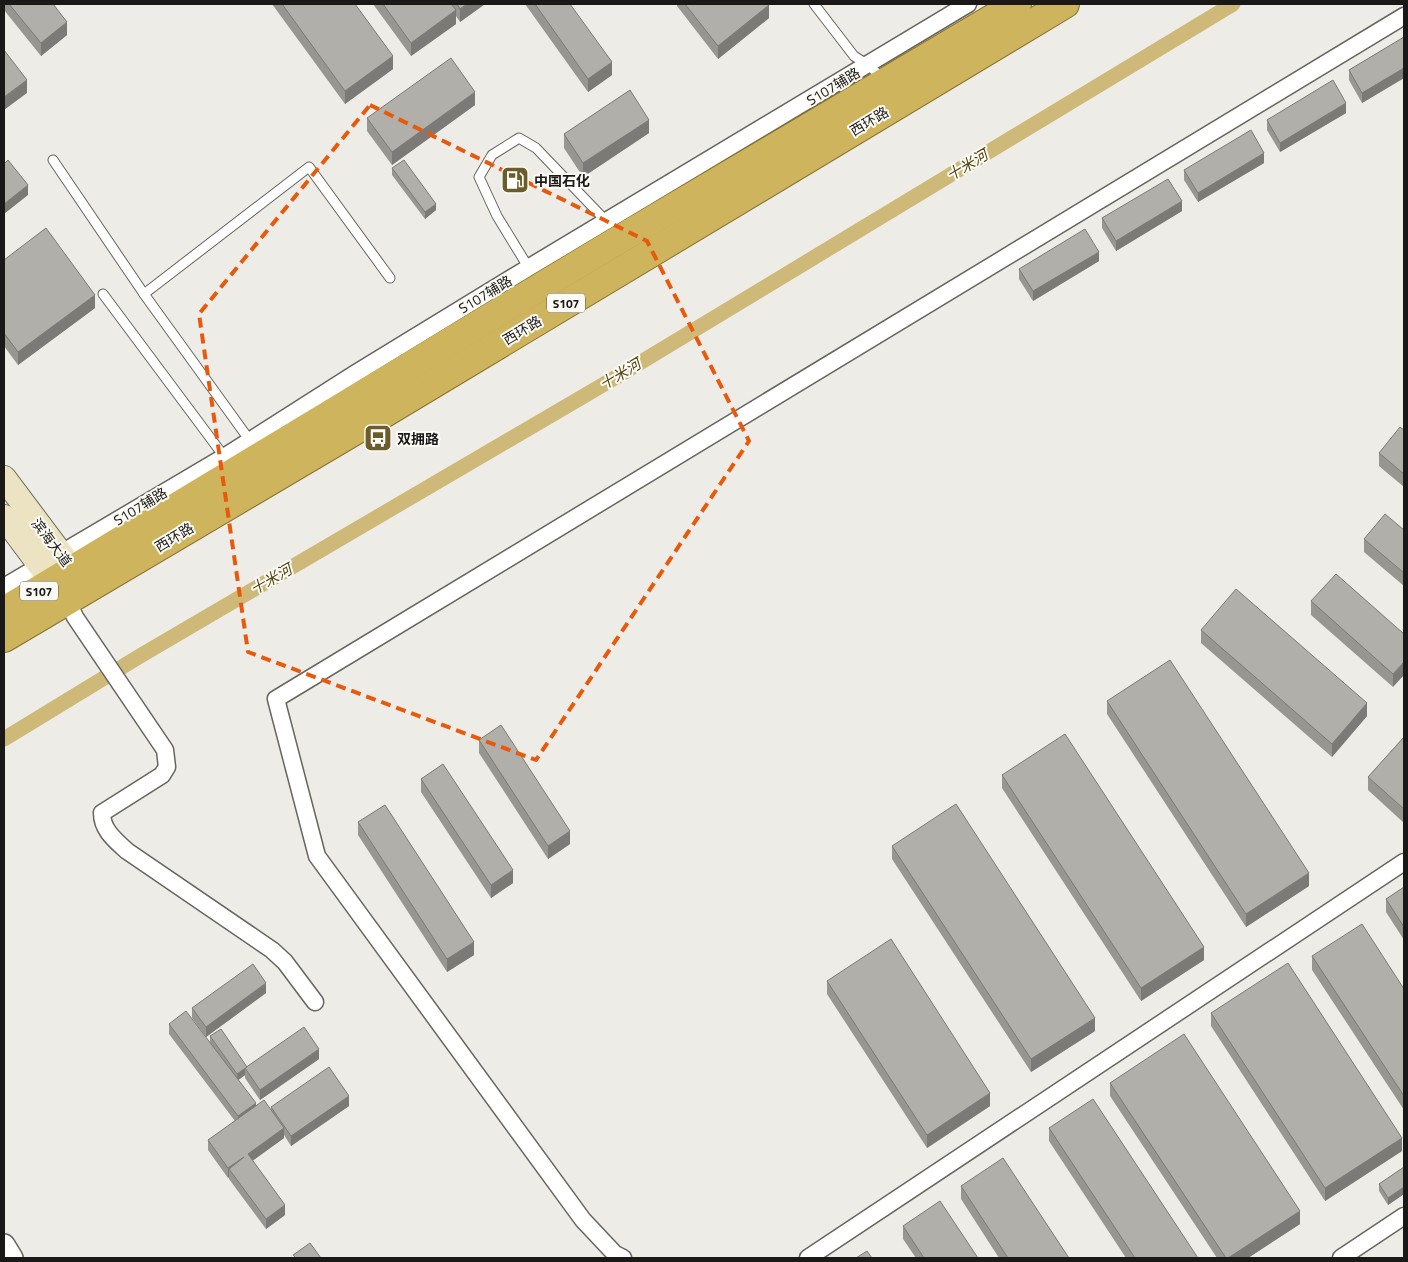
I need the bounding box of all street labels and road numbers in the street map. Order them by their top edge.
street label: S107辅路 [802,62,864,110]
street label: 西环路 [846,101,892,141]
street label: S107辅路 [454,270,516,318]
road number: S107 [547,294,585,312]
street label: 西环路 [499,310,545,350]
street label: S107辅路 [109,482,171,530]
street label: 滨海大道 [27,513,77,571]
street label: 西环路 [151,517,197,557]
road number: S107 [20,582,58,600]

